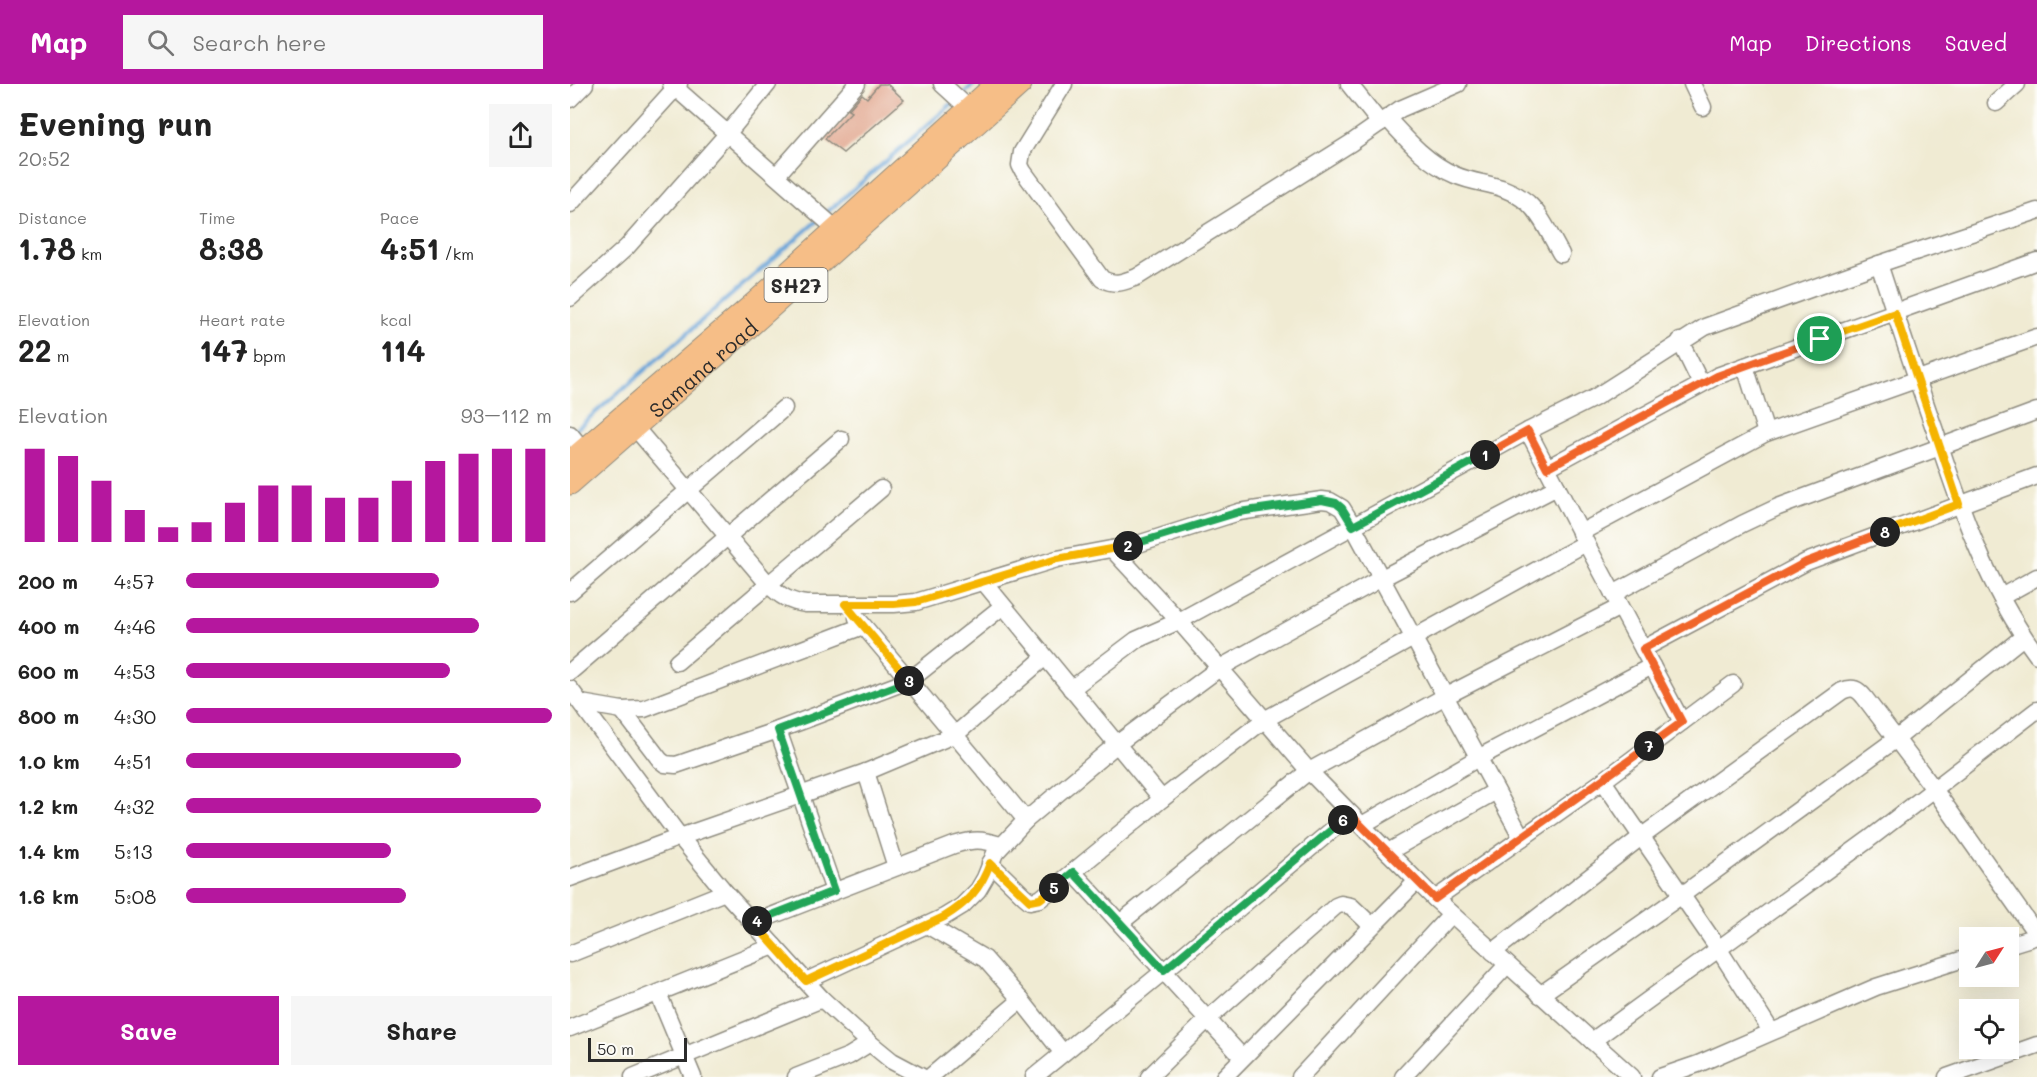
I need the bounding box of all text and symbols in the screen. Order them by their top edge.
search box [123,15,543,69]
text: Map [30,24,87,60]
icon: search [144,26,177,59]
text: Search here [192,28,326,57]
text: Map [1729,29,1772,56]
text: Directions [1805,29,1912,56]
text: Saved [1945,29,2007,56]
text: Evening run [18,101,212,144]
button: share [489,104,552,167]
text: 20:52 [18,145,70,171]
text: Distance [18,207,87,228]
text: Time [199,207,235,228]
text: Pace [380,207,419,228]
text: 1.78 [18,228,76,268]
text: 8:38 [199,228,264,268]
text: 4:51 [380,228,439,268]
text: km [76,243,102,264]
text: /km [439,243,474,264]
road number: SH27 [764,268,828,302]
text: Elevation [18,309,90,330]
text: Heart rate [199,309,285,330]
text: kcal [380,309,412,330]
street label: Samana road [642,313,762,423]
pin [1794,313,1845,364]
icon: arrive [1803,322,1836,355]
text: 22 [18,330,52,370]
text: 147 [199,330,248,370]
text: 114 [380,330,426,370]
text: m [52,345,69,366]
text: bpm [248,345,286,366]
text: Elevation [18,402,108,428]
text: 93–112 m [461,402,552,428]
pin: 1 [1470,440,1500,470]
text: 1 [1481,444,1489,465]
pin: 8 [1870,517,1900,547]
text: 8 [1880,521,1890,542]
pin: 2 [1113,531,1143,561]
text: 2 [1124,535,1132,556]
text: 200 m [18,568,78,594]
text: 4:57 [114,568,155,594]
text: 400 m [18,613,79,639]
text: 4:46 [114,613,156,639]
text: 600 m [18,658,79,684]
text: 4:53 [114,658,155,684]
pin: 3 [894,666,924,696]
text: 3 [904,670,914,691]
text: 800 m [18,703,79,729]
text: 4:30 [114,703,156,729]
pin: 7 [1634,731,1664,761]
text: 7 [1645,735,1653,756]
text: 1.0 km [18,748,80,774]
text: 4:51 [114,748,153,774]
text: 1.2 km [18,793,78,819]
text: 4:32 [114,793,155,819]
pin: 6 [1328,805,1358,835]
text: 6 [1338,809,1348,830]
text: 1.4 km [18,838,80,864]
text: 5:13 [114,838,153,864]
pin: 5 [1039,873,1069,903]
text: 5 [1049,877,1059,898]
text: 1.6 km [18,883,79,909]
text: 5:08 [114,883,156,909]
pin: 4 [742,906,772,936]
text: 4 [752,910,762,931]
north arrow [1959,927,2019,987]
map controls [1959,927,2019,1059]
button: Save [18,996,279,1065]
button: Share [291,996,552,1065]
button: locate [1959,999,2019,1059]
scale bar [588,1035,687,1062]
text: 50 m [597,1038,634,1059]

